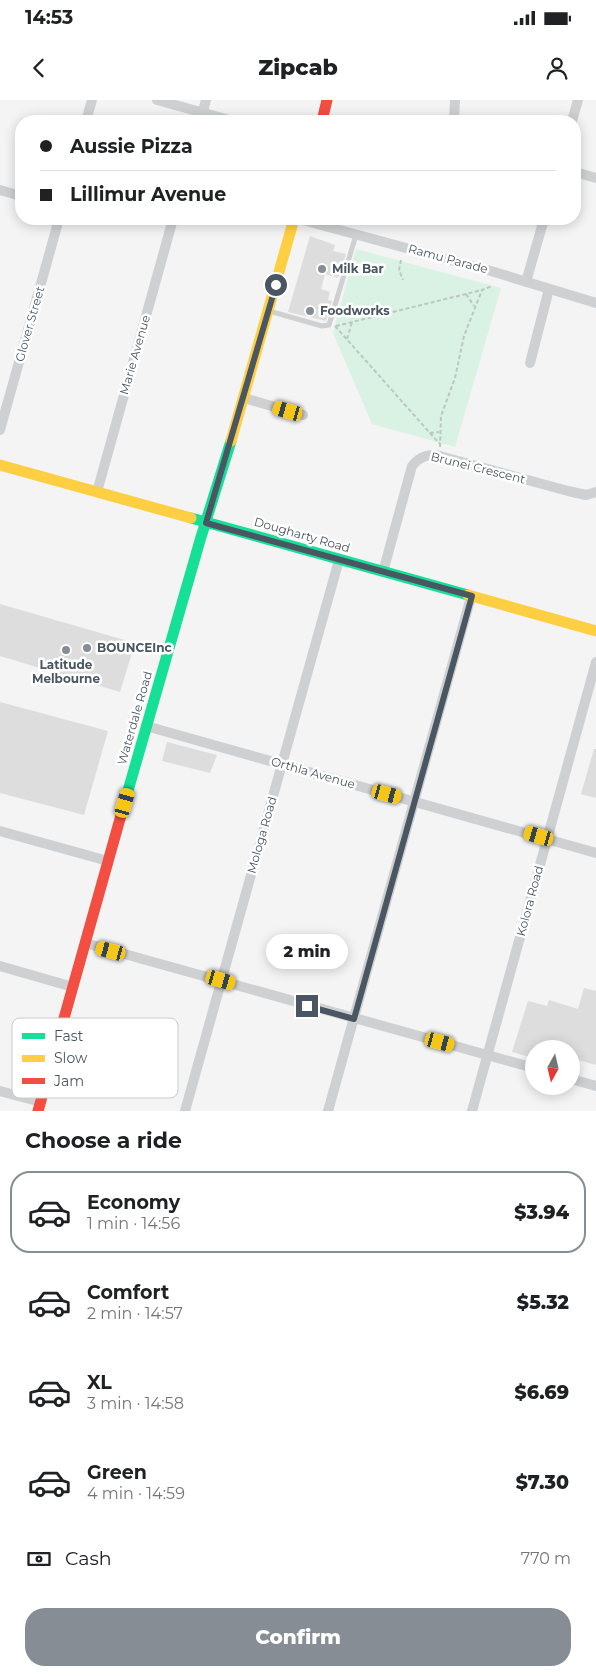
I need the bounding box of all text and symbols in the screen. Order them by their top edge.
text: 14:53 [25,6,73,29]
icon: back [25,54,53,82]
text: Zipcab [258,54,338,81]
icon: person [543,54,571,82]
text: Aussie Pizza [70,135,193,158]
text: Lillimur Avenue [70,183,226,206]
street label: Ramu Parade [407,241,490,276]
place label: Milk Bar [332,261,384,276]
marker: Milk Bar [316,263,328,275]
route start [265,274,287,296]
street label: Glover Street [12,284,47,363]
place label: Foodworks [320,303,390,318]
marker: Foodworks [304,305,316,317]
street label: Marie Avenue [116,313,153,396]
car [271,400,304,422]
street label: Brunei Crescent [429,449,527,487]
street label: Dougharty Road [252,514,352,555]
place label: BOUNCEInc [97,640,172,655]
marker: BOUNCEInc [81,642,93,654]
marker: Latitude Melbourne [60,644,72,656]
place label: Latitude Melbourne [32,657,100,686]
street label: Waterdale Road [114,669,155,766]
street label: Orthla Avenue [269,753,357,792]
car [370,783,403,805]
car [113,787,136,819]
street label: Mologa Road [243,795,280,875]
car [522,825,555,847]
street label: Kolora Road [513,864,546,938]
callout: 2 min [266,934,348,968]
car [94,940,127,962]
text: 2 min [283,942,331,961]
car [204,969,237,991]
route end [296,995,318,1017]
legend [12,1018,178,1098]
text: Fast [54,1027,84,1045]
car [423,1031,456,1053]
north arrow [525,1040,580,1095]
map controls [525,1040,580,1095]
text: Slow [54,1049,88,1067]
text: Jam [53,1072,84,1090]
text: Choose a ride [25,1127,182,1154]
icon: car [27,1190,72,1235]
text: Economy [87,1191,180,1214]
text: $3.94 [514,1201,569,1224]
text: 1 min · 14:56 [87,1214,180,1233]
icon: car [27,1280,72,1325]
text: Comfort [87,1281,169,1304]
text: $5.32 [517,1291,569,1314]
text: 2 min · 14:57 [87,1304,183,1323]
icon: car [27,1370,72,1415]
text: XL [87,1371,112,1394]
text: $6.69 [514,1381,569,1404]
text: 3 min · 14:58 [87,1394,184,1413]
icon: car [27,1460,72,1505]
text: Green [87,1461,147,1484]
text: $7.30 [516,1471,569,1494]
text: 4 min · 14:59 [87,1484,185,1503]
icon: cash [25,1545,53,1573]
text: Cash [65,1547,112,1570]
text: 770 m [521,1549,571,1568]
button: Confirm [25,1608,571,1666]

